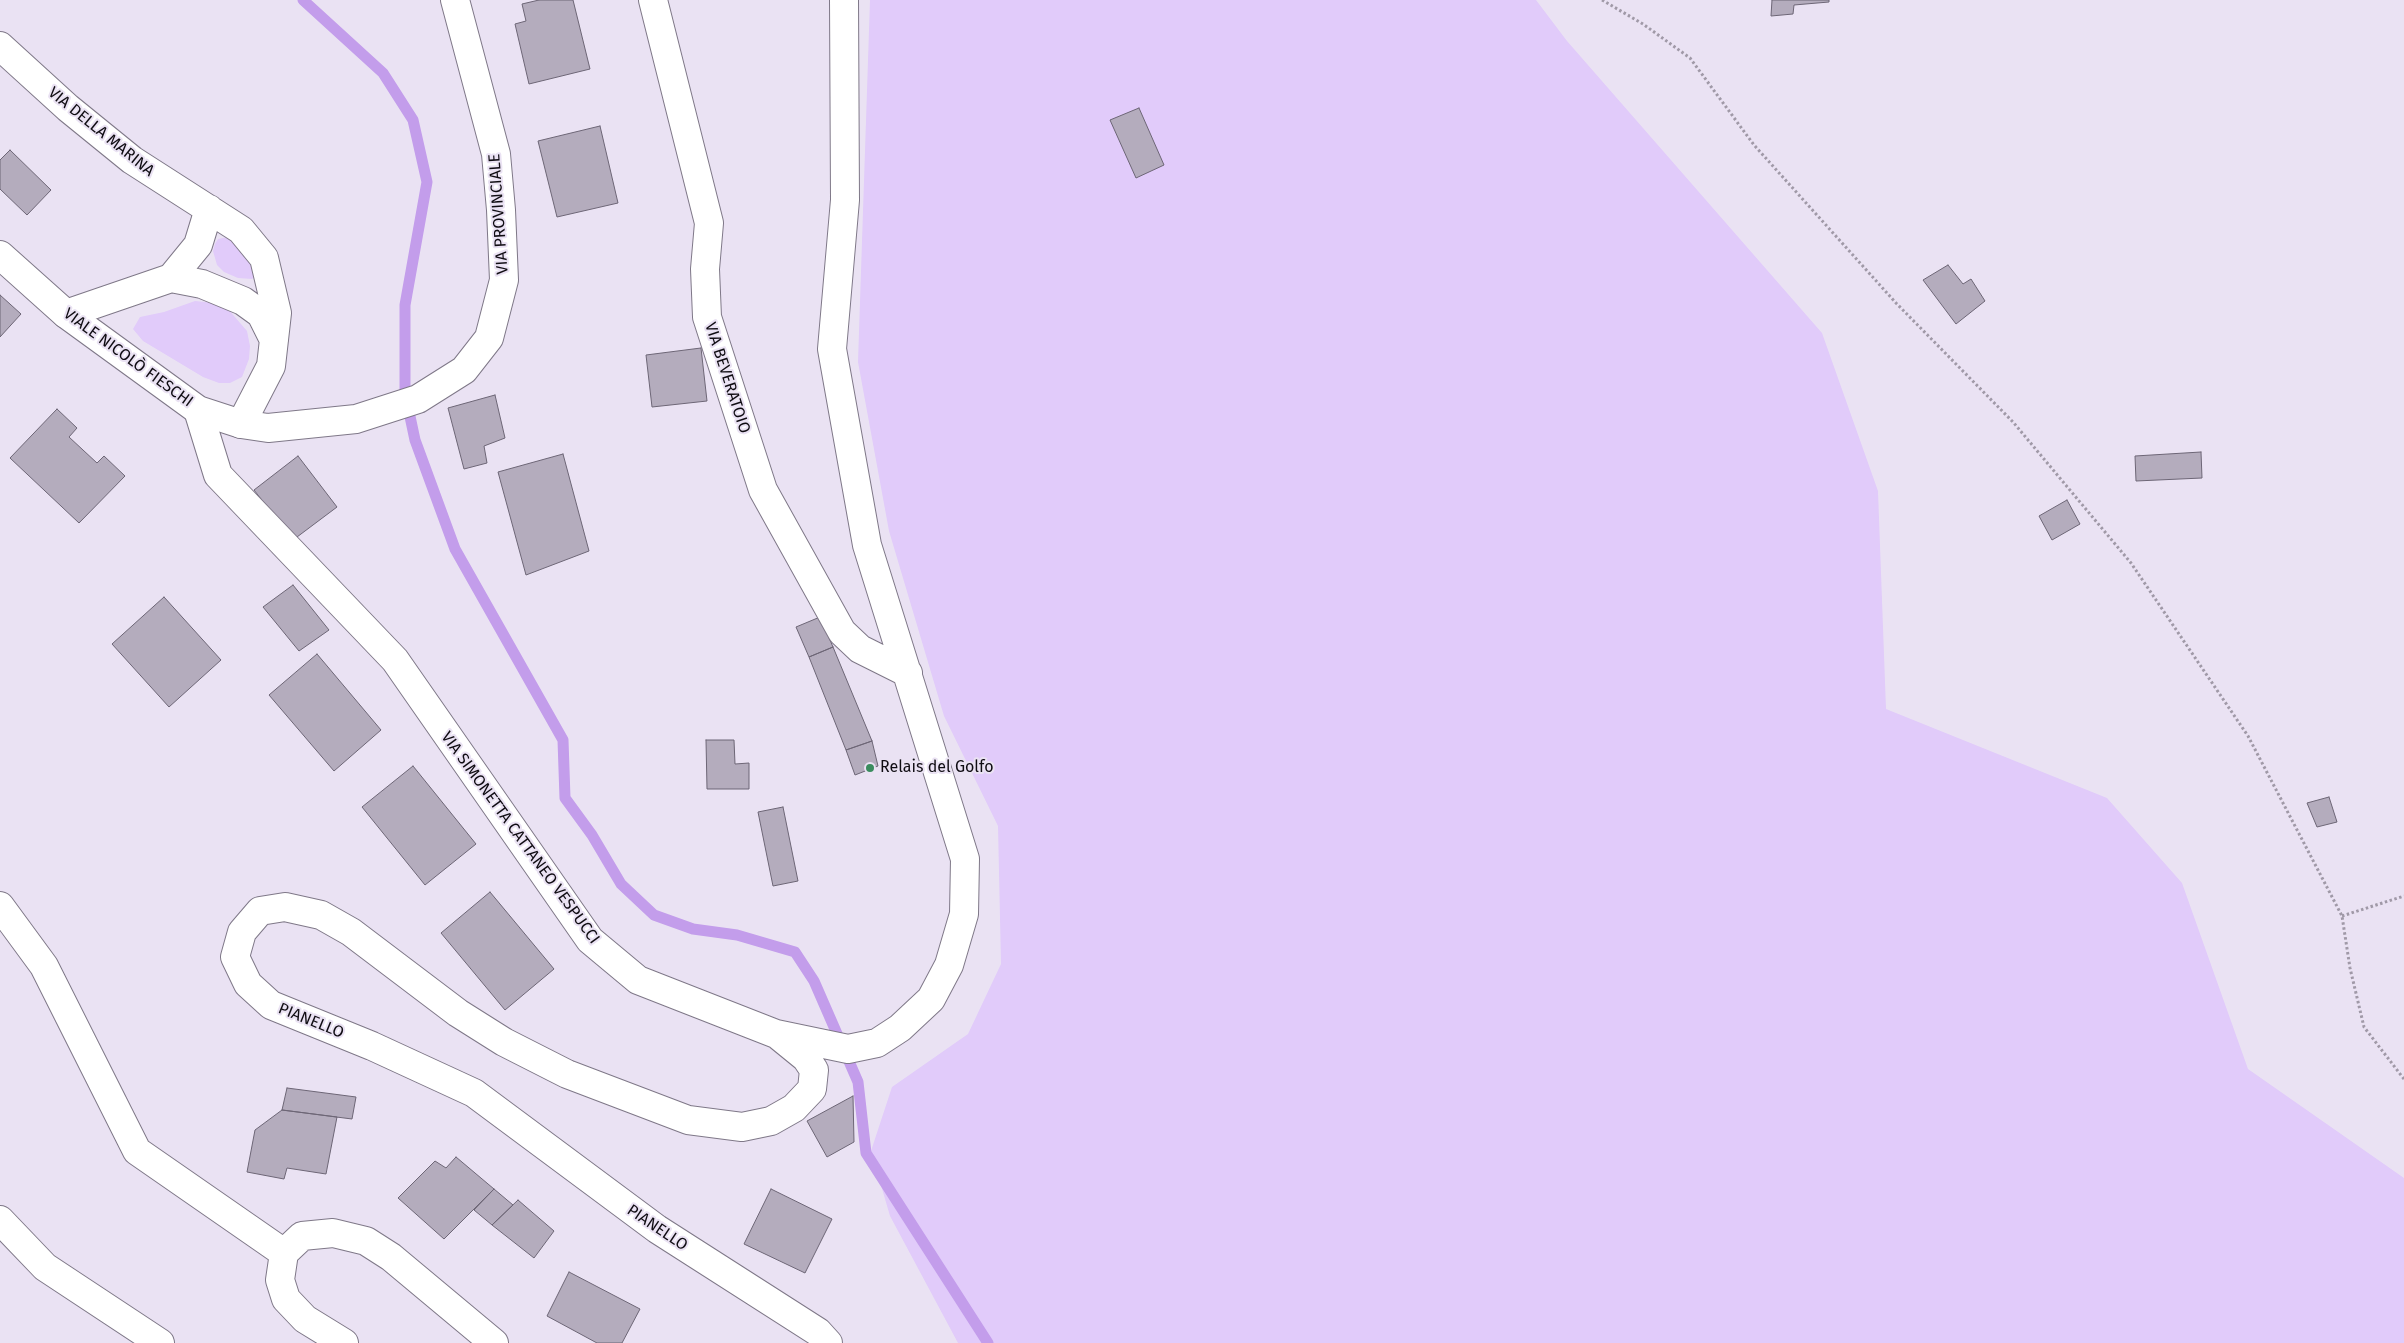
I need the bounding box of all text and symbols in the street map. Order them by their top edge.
street label: VIA DELLA MARINA [44,83,158,181]
street label: VIA PROVINCIALE [485,153,513,275]
street label: VIALE NICOLÒ FIESCHI [59,304,197,412]
street label: VIA BEVERATOIO [700,320,754,436]
street label: VIA SIMONETTA CATTANEO VESPUCCI [437,728,603,948]
place label: Relais del Golfo [880,758,994,778]
marker: Relais del Golfo [864,762,876,774]
street label: PIANELLO [275,999,347,1043]
street label: PIANELLO [623,1201,691,1255]

